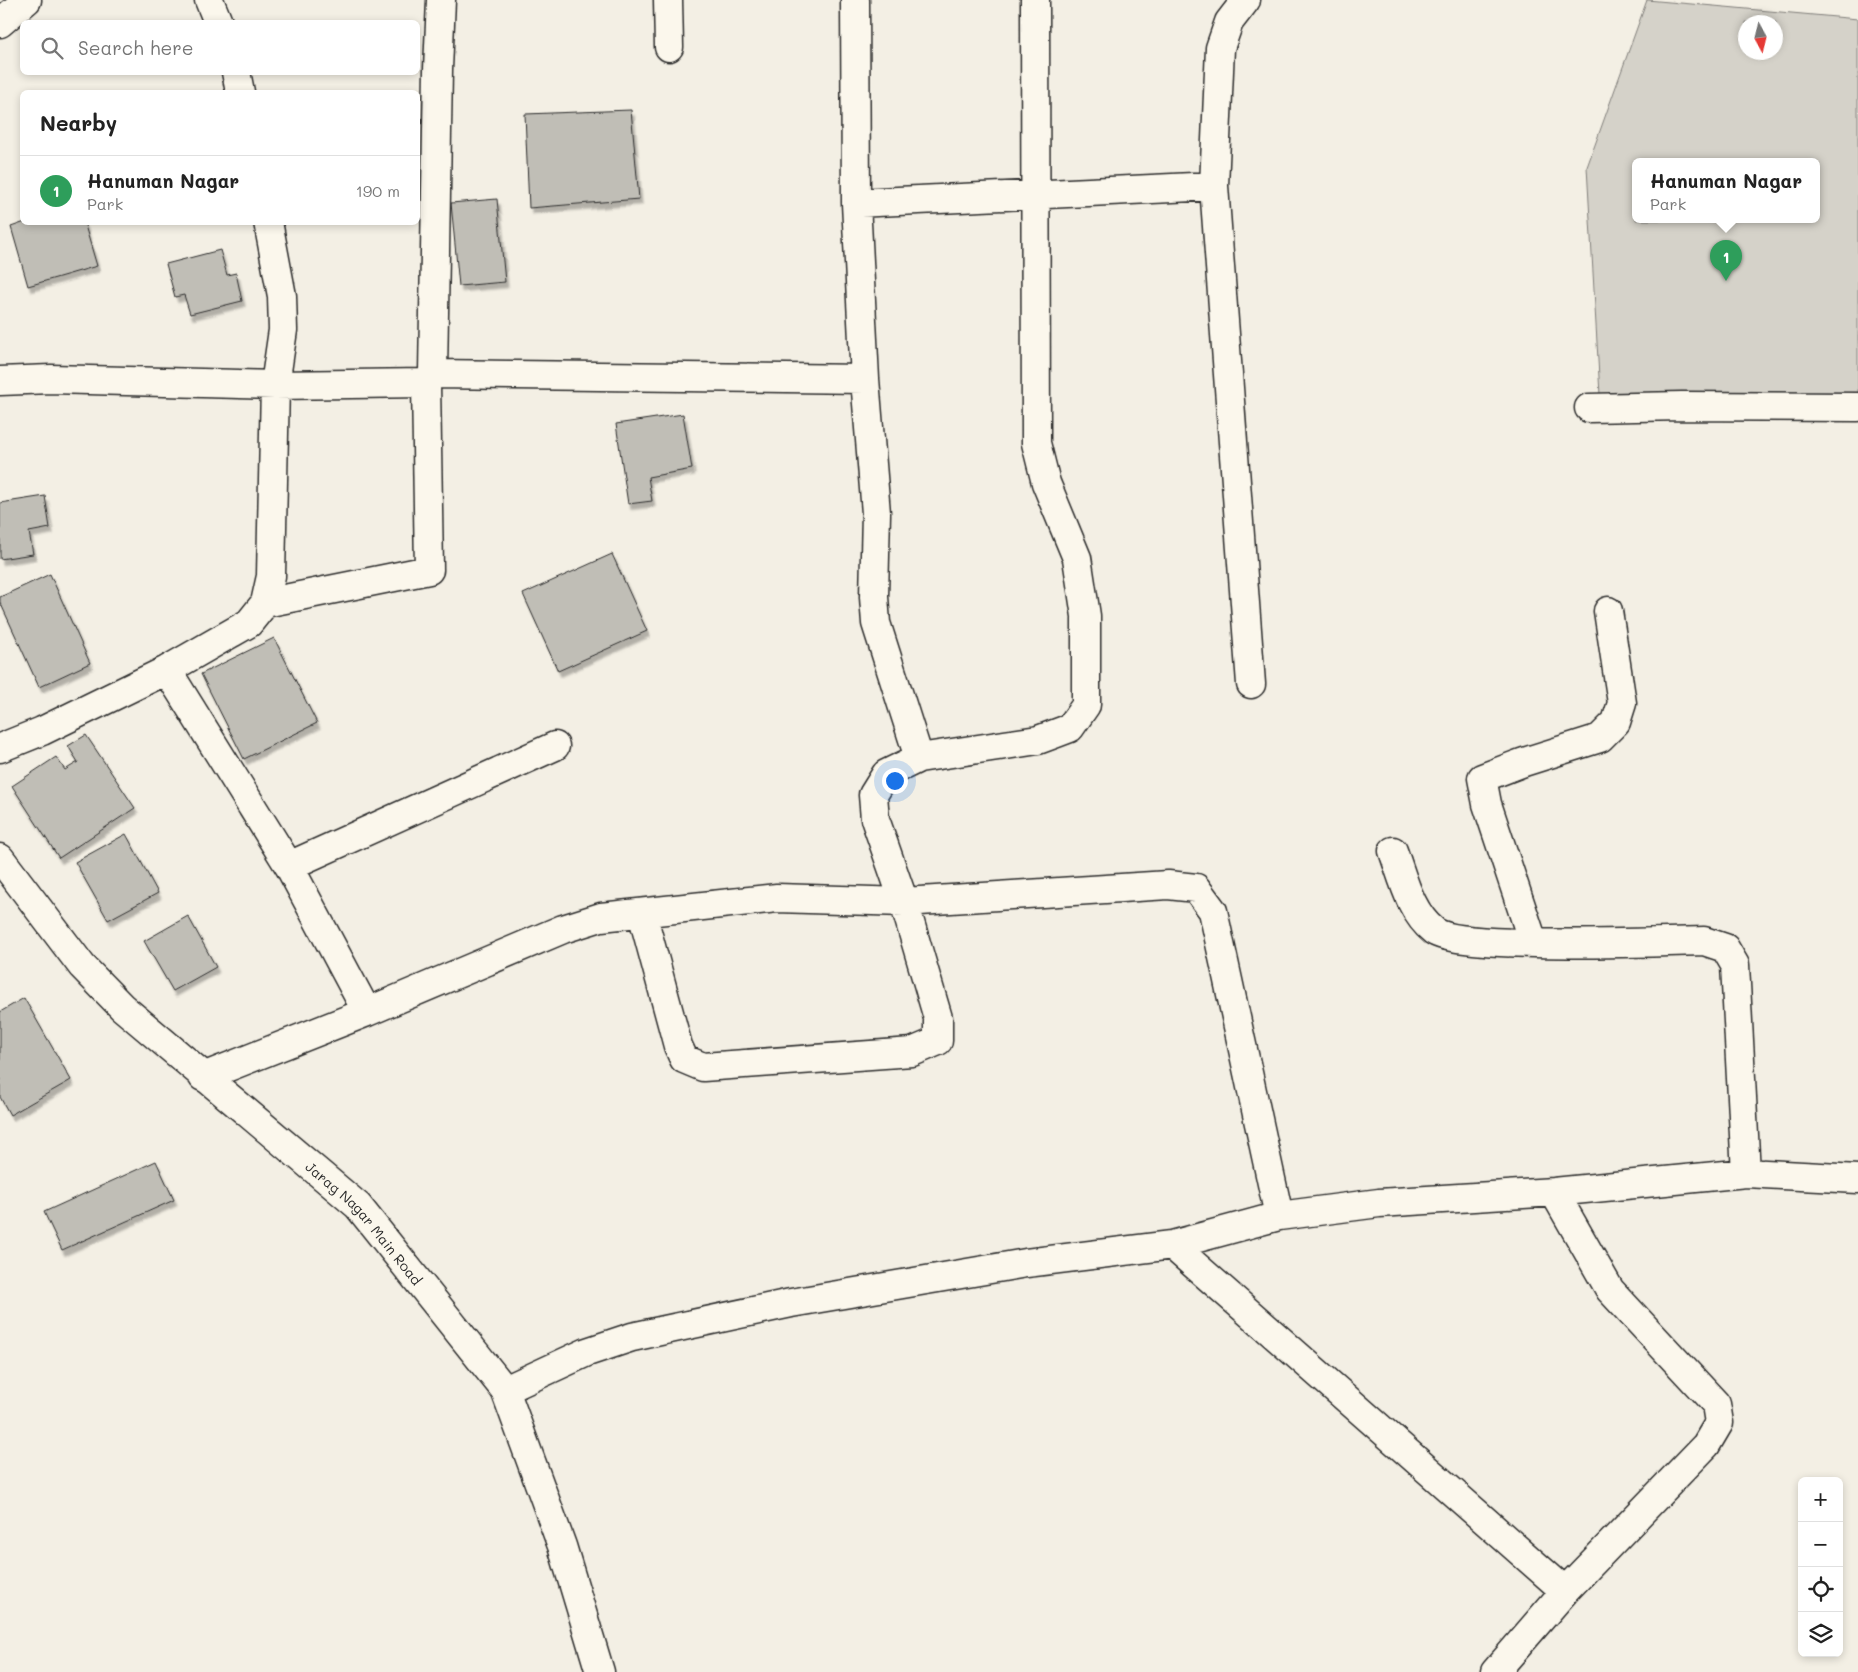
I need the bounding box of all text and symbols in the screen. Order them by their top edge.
north arrow [1738,15,1783,60]
search box [20,20,420,75]
icon: search [38,34,66,62]
text: Search here [78,35,194,60]
text: Nearby [40,109,117,136]
popup [1632,158,1820,223]
text: Hanuman Nagar [87,168,239,193]
text: Hanuman Nagar [1650,168,1802,193]
text: 1 [52,180,60,201]
text: 190 m [356,180,400,201]
text: Park [87,193,123,214]
text: Park [1650,193,1686,214]
pin: 1 [1710,240,1742,281]
your location [882,768,908,794]
street label: Jarag Nagar Main Road [302,1157,427,1289]
map controls [1798,1477,1843,1657]
button: + [1798,1477,1843,1522]
button: − [1798,1522,1843,1567]
button: locate [1798,1567,1843,1612]
button: layers [1798,1612,1843,1657]

